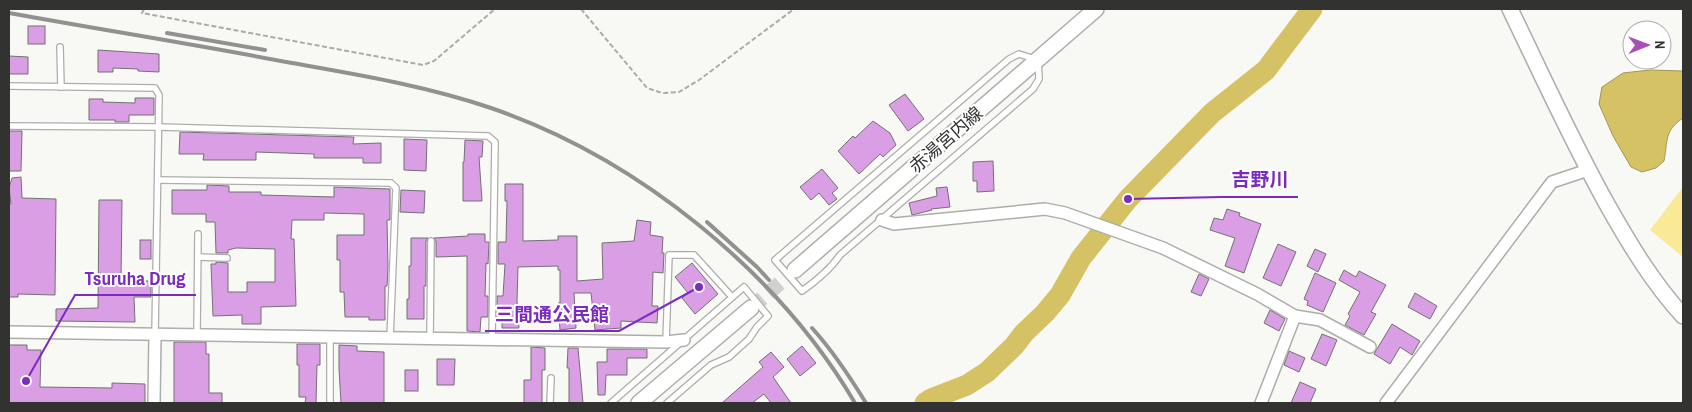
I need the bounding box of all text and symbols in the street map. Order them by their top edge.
north arrow [1622,20,1672,70]
text: N [1651,40,1669,49]
street label: 赤湯宮内線 [904,101,988,179]
callout: 吉野川 [1221,163,1298,197]
text: 吉野川 [1231,166,1289,192]
callout: Tsuruha Drug [75,261,196,295]
text: Tsuruha Drug [84,265,186,291]
callout: 三間通公民館 [485,297,619,331]
text: 三間通公民館 [495,301,609,327]

